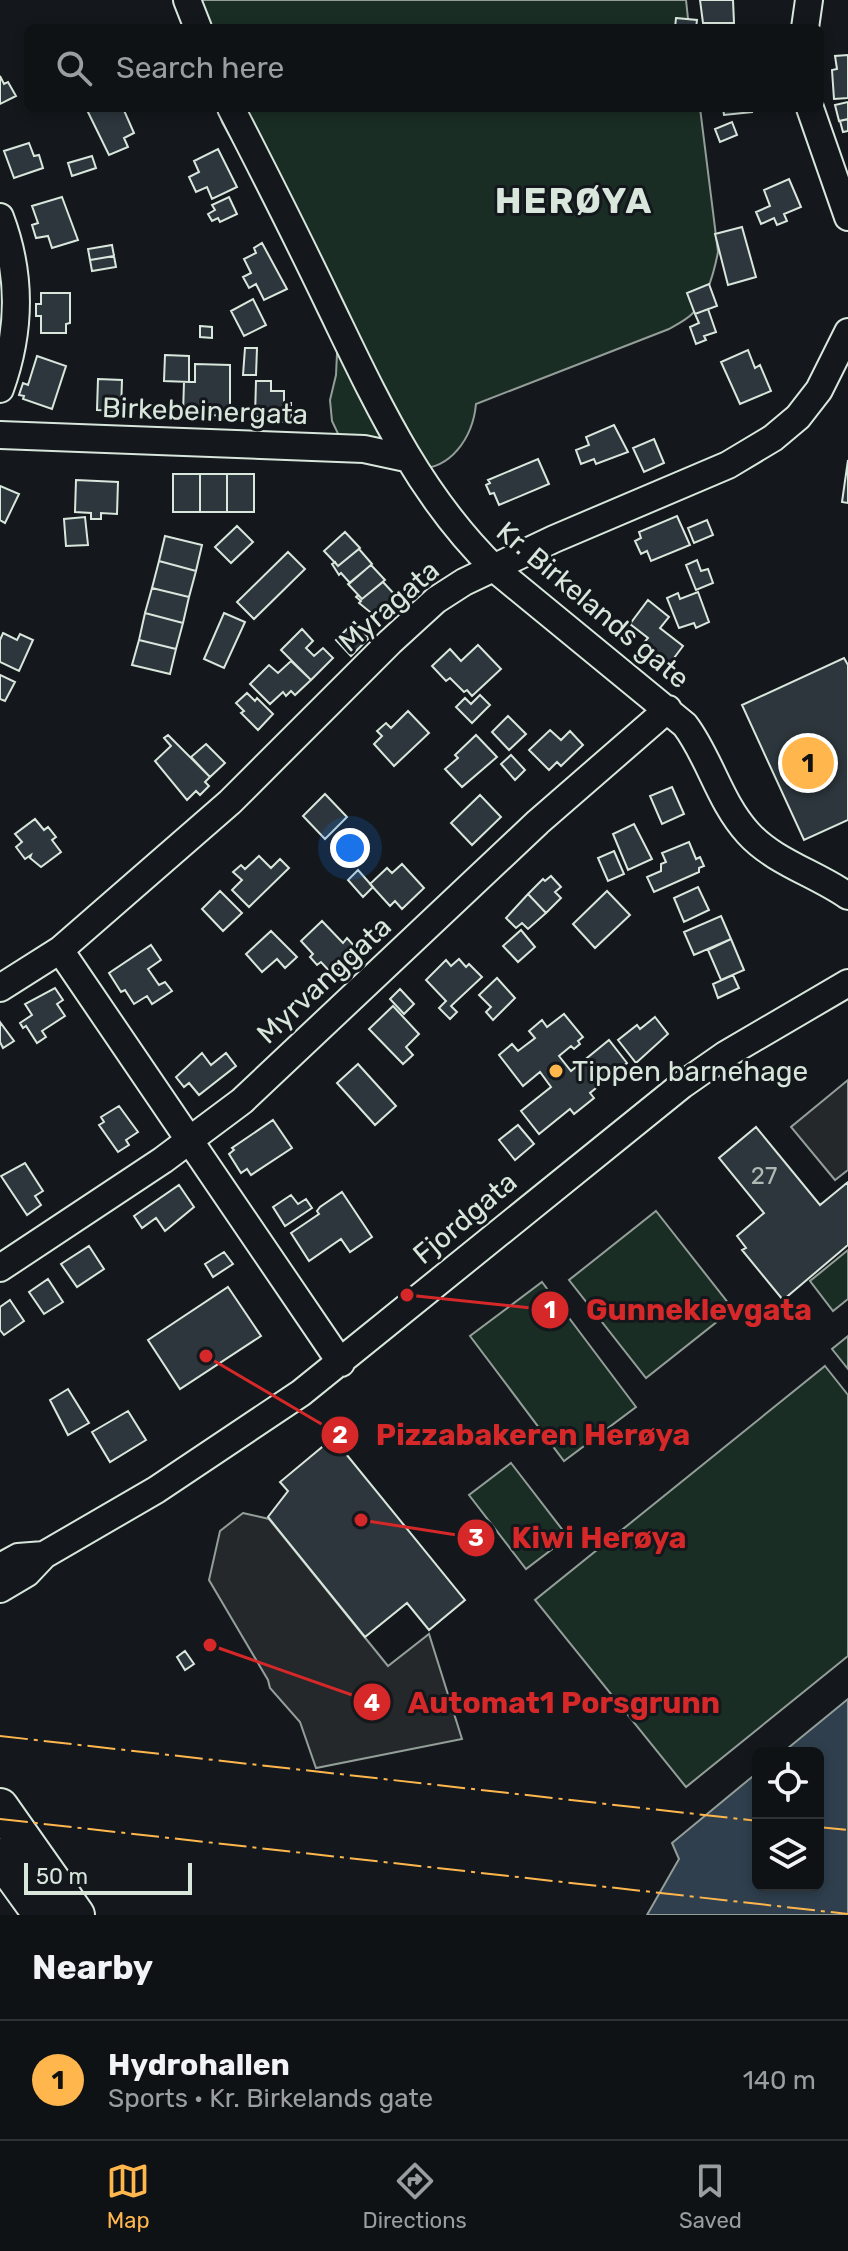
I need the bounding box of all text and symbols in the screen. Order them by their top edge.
search box [24,24,824,112]
icon: search [52,46,96,90]
text: Search here [116,50,284,86]
district label: HERØYA [495,179,653,222]
street label: Birkebeinergata [101,391,309,431]
street label: Kr. Birkelands gate [490,515,696,695]
street label: Myragata [332,554,446,658]
pin: 1 [782,733,834,793]
your location [330,828,370,868]
street label: Myrvanggata [250,910,398,1050]
place label: Tippen barnehage [572,1055,808,1088]
marker: Tippen barnehage [547,1062,565,1080]
house number: 27 [751,1162,777,1190]
street label: Fjordgata [407,1165,523,1271]
callout: Gunneklevgata [530,1283,828,1337]
text: Gunneklevgata [586,1292,812,1328]
text: 1 [544,1296,556,1324]
callout: Pizzabakeren Herøya [320,1408,706,1462]
text: Pizzabakeren Herøya [376,1417,690,1453]
text: 2 [332,1421,348,1449]
callout: Kiwi Herøya [456,1511,703,1565]
text: Kiwi Herøya [512,1520,686,1556]
text: 3 [468,1524,484,1552]
callout: Automat1 Porsgrunn [352,1675,736,1729]
text: Automat1 Porsgrunn [408,1685,720,1721]
text: 4 [364,1689,380,1717]
map controls [752,1747,824,1891]
button: locate [752,1747,824,1819]
button: layers [752,1819,824,1891]
scale bar [24,1859,192,1895]
text: 50 m [36,1863,88,1890]
text: Nearby [32,1947,153,1988]
text: Hydrohallen [108,2047,290,2083]
text: 1 [52,2065,64,2096]
text: 140 m [743,2065,816,2096]
text: Sports · Kr. Birkelands gate [108,2083,433,2114]
tab: Map [106,2159,150,2234]
tab: Directions [362,2159,467,2234]
tab: Saved [679,2159,742,2234]

